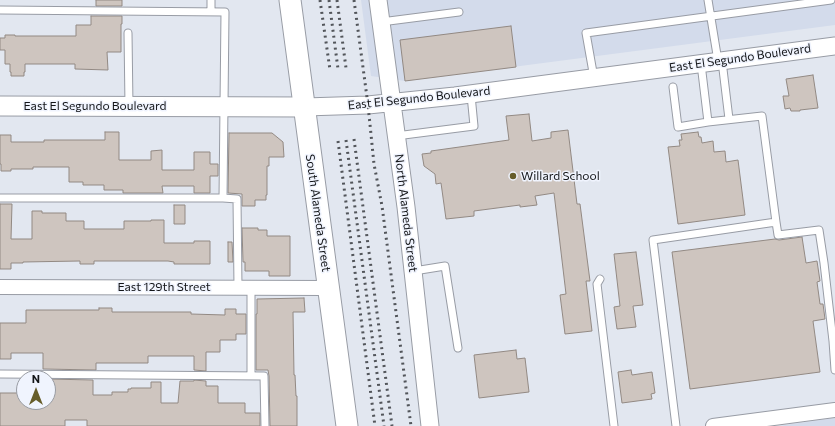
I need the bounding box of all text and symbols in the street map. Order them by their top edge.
street label: East El Segundo Boulevard [668,41,812,75]
street label: East El Segundo Boulevard [347,83,491,113]
street label: East El Segundo Boulevard [23,99,167,113]
street label: South Alameda Street [303,153,333,273]
street label: North Alameda Street [392,153,420,273]
place label: Willard School [521,169,600,183]
marker: Willard School [508,171,518,181]
street label: East 129th Street [117,280,211,294]
north arrow [16,370,56,410]
text: N [32,372,40,385]

